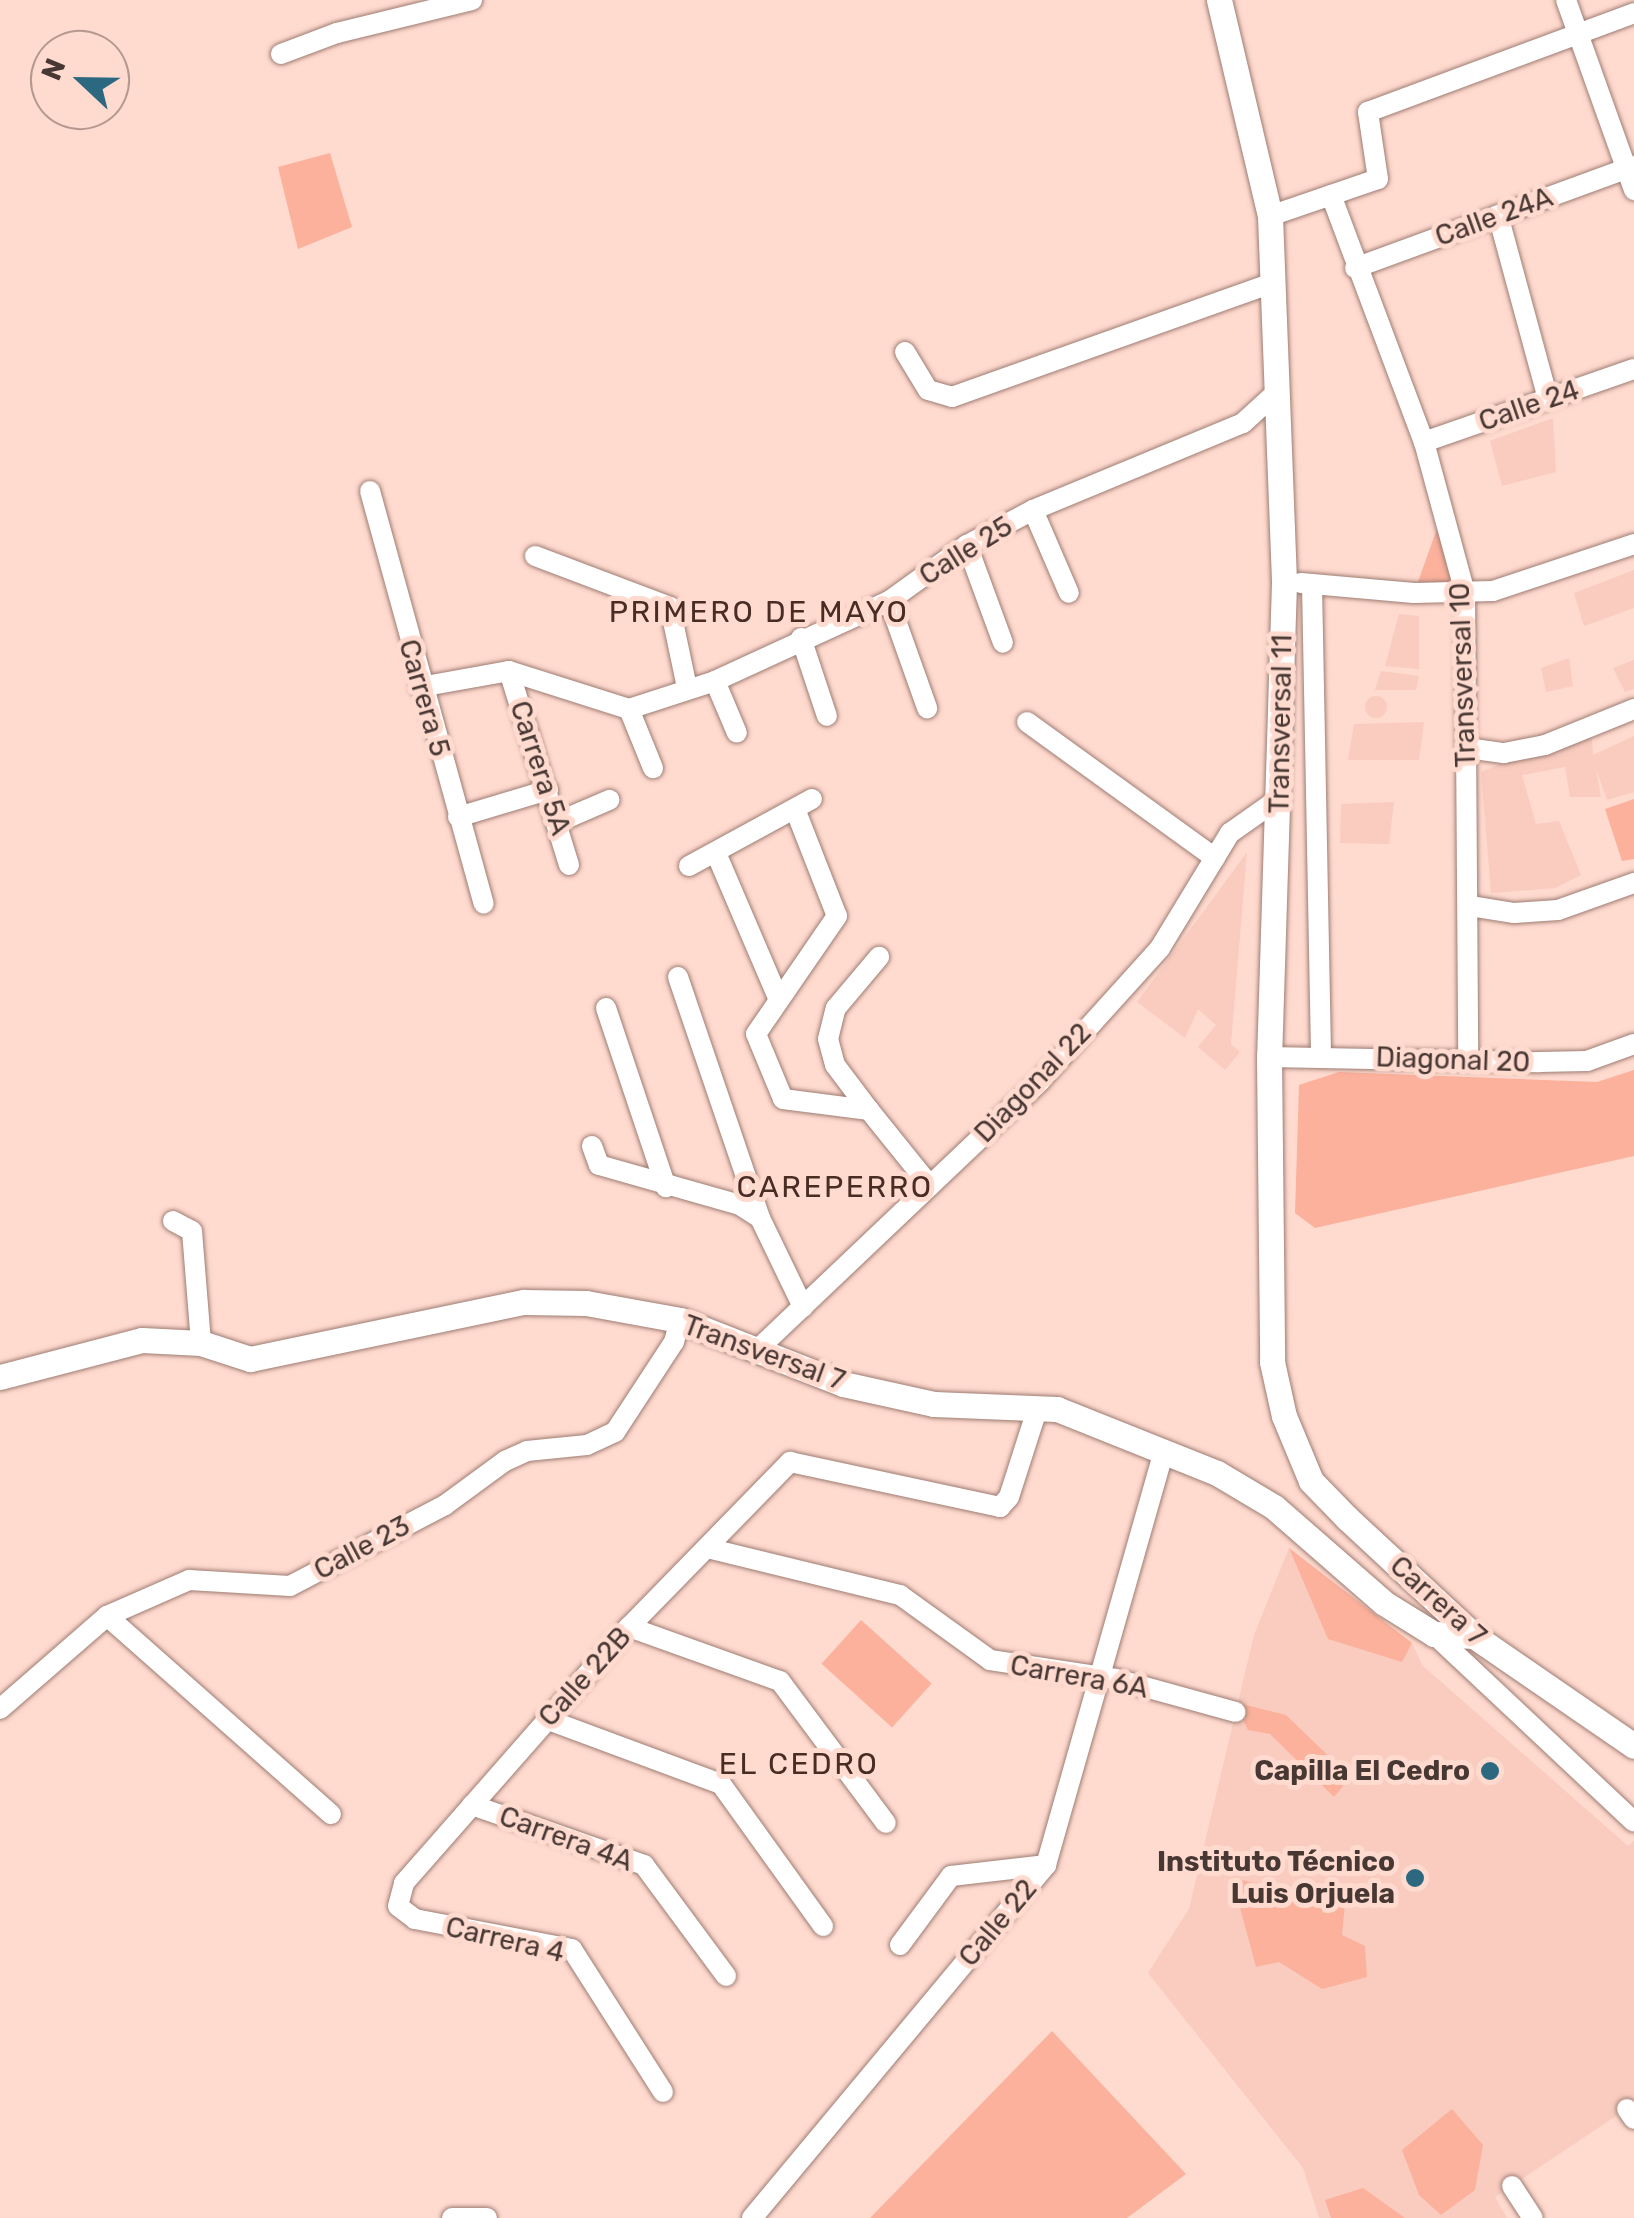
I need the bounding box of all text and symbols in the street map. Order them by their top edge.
north arrow [30,30,130,130]
text: N [35,54,73,85]
street label: Calle 24A [1431,180,1557,254]
street label: Calle 24 [1474,373,1584,439]
street label: Calle 25 [913,509,1019,593]
street label: Transversal 10 [1443,582,1483,768]
district label: PRIMERO DE MAYO [609,594,909,630]
street label: Transversal 11 [1263,634,1299,814]
street label: Carrera 5 [391,636,457,760]
street label: Carrera 5A [503,697,577,839]
street label: Diagonal 22 [968,1016,1098,1150]
street label: Diagonal 20 [1375,1041,1531,1079]
district label: CAREPERRO [736,1169,934,1205]
street label: Transversal 7 [679,1308,849,1398]
street label: Calle 23 [308,1509,416,1587]
street label: Carrera 7 [1383,1549,1493,1653]
street label: Calle 22B [532,1620,638,1734]
street label: Carrera 6A [1008,1648,1150,1706]
district label: EL CEDRO [718,1746,880,1782]
place label: Capilla El Cedro [1254,1754,1470,1788]
marker: Capilla El Cedro [1479,1760,1501,1782]
street label: Carrera 4A [495,1799,637,1879]
place label: Instituto Técnico Luis Orjuela [1156,1845,1395,1911]
marker: Instituto Técnico Luis Orjuela [1404,1867,1426,1889]
street label: Calle 22 [952,1873,1044,1973]
street label: Carrera 4 [442,1910,568,1970]

